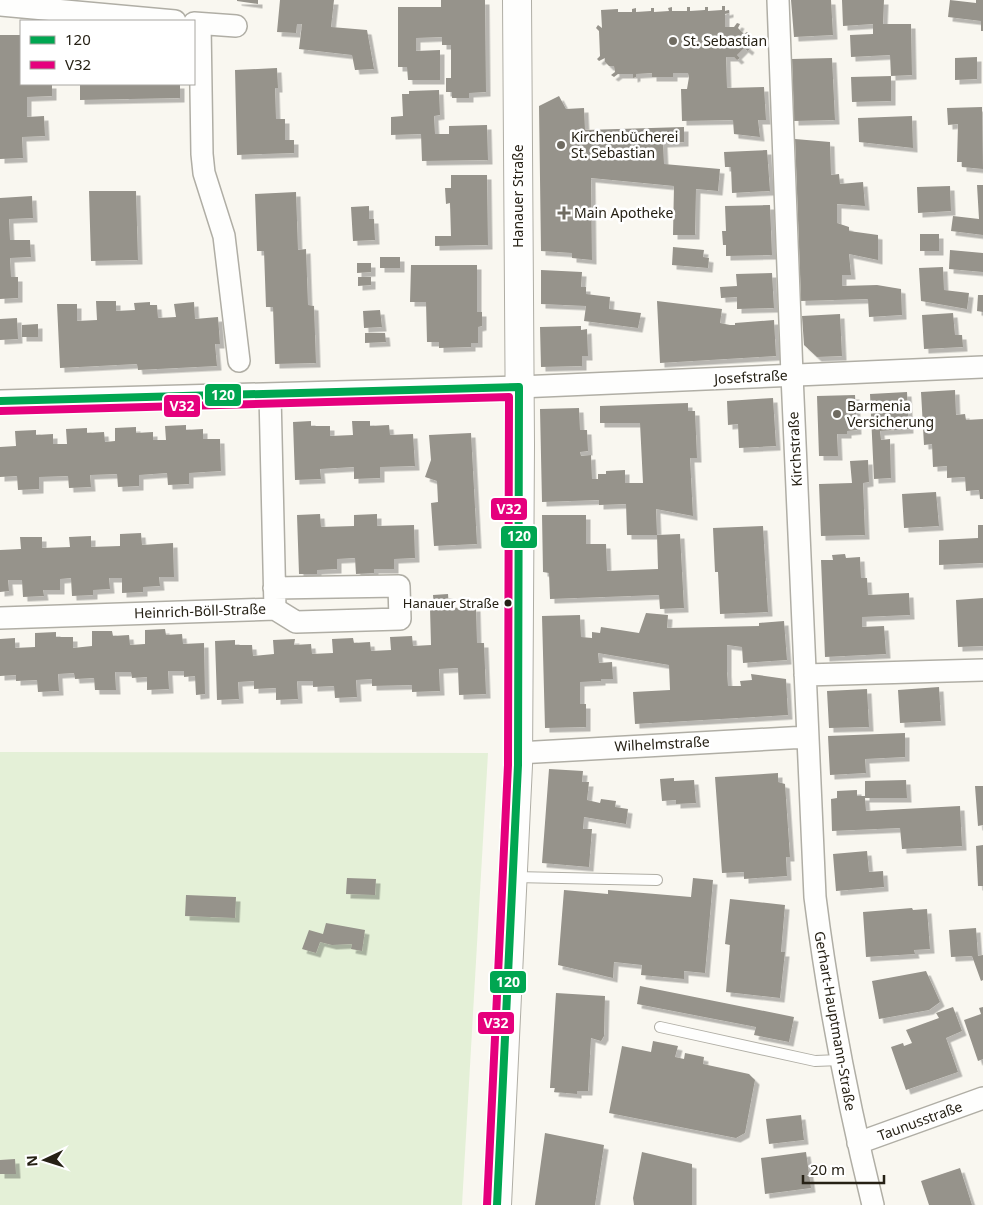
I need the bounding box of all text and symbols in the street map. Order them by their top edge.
legend [20,20,195,85]
text: 120 [65,29,91,49]
place label: St. Sebastian [683,31,767,50]
marker: St. Sebastian [667,35,679,47]
text: V32 [65,54,91,74]
place label: Kirchenbücherei St. Sebastian [571,127,678,162]
marker: Kirchenbücherei St. Sebastian [555,139,567,151]
street label: Hanauer Straße [508,144,527,248]
place label: Main Apotheke [574,203,674,222]
marker: Main Apotheke [558,207,570,219]
street label: Josefstraße [712,365,788,388]
line badge: 120 [204,383,242,407]
text: 120 [211,385,235,404]
line badge: V32 [163,394,201,418]
text: V32 [169,396,195,415]
place label: Barmenia Versicherung [847,396,934,431]
marker: Barmenia Versicherung [831,408,843,420]
street label: Kirchstraße [783,411,806,487]
line badge: V32 [490,497,528,521]
text: V32 [496,499,522,518]
line badge: 120 [500,525,538,549]
text: 120 [507,526,531,545]
place label: Hanauer Straße [403,594,499,612]
marker: Hanauer Straße [503,598,513,608]
street label: Heinrich-Böll-Straße [134,599,266,622]
street label: Wilhelmstraße [614,732,710,755]
street label: Gerhart-Hauptmann-Straße [810,930,861,1112]
line badge: 120 [489,970,527,994]
text: 120 [496,972,520,991]
line badge: V32 [477,1011,515,1035]
text: V32 [483,1013,509,1032]
street label: Taunusstraße [875,1096,965,1145]
north arrow [20,1135,70,1185]
scale bar [803,1152,884,1184]
text: N [22,1155,41,1167]
text: 20 m [810,1159,845,1179]

